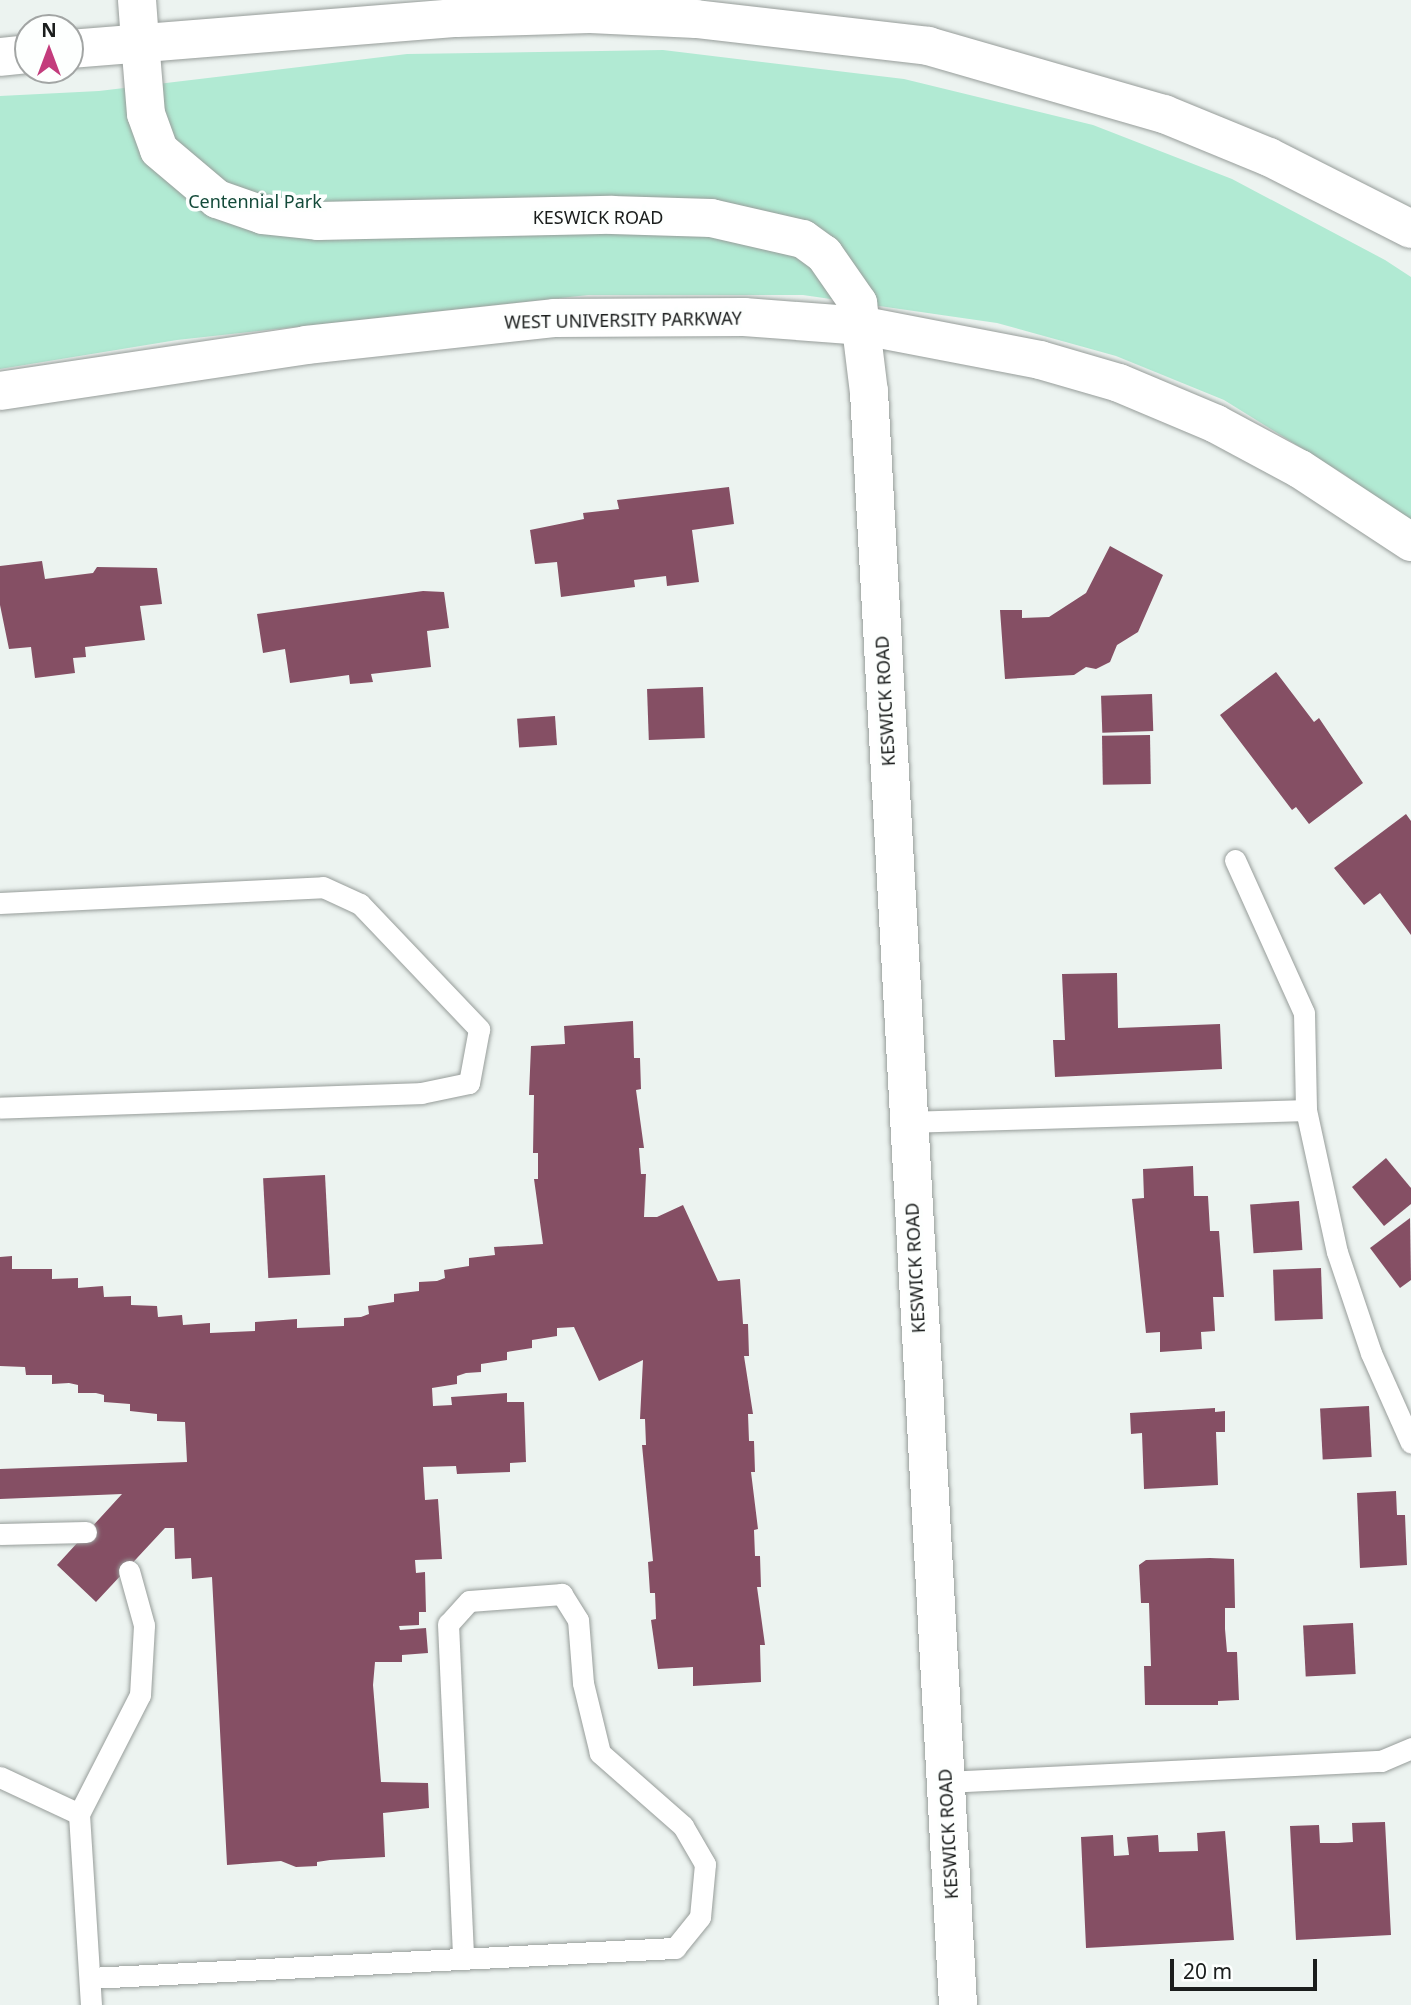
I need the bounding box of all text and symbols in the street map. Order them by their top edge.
north arrow [14,14,84,84]
text: N [41,17,57,43]
park label: Centennial Park [188,190,322,212]
street label: KESWICK ROAD [533,206,663,228]
street label: WEST UNIVERSITY PARKWAY [504,307,742,333]
street label: KESWICK ROAD [871,635,899,767]
street label: KESWICK ROAD [901,1202,929,1334]
street label: KESWICK ROAD [934,1768,962,1900]
scale bar [1173,1946,1320,1990]
text: 20 m [1183,1957,1232,1985]

